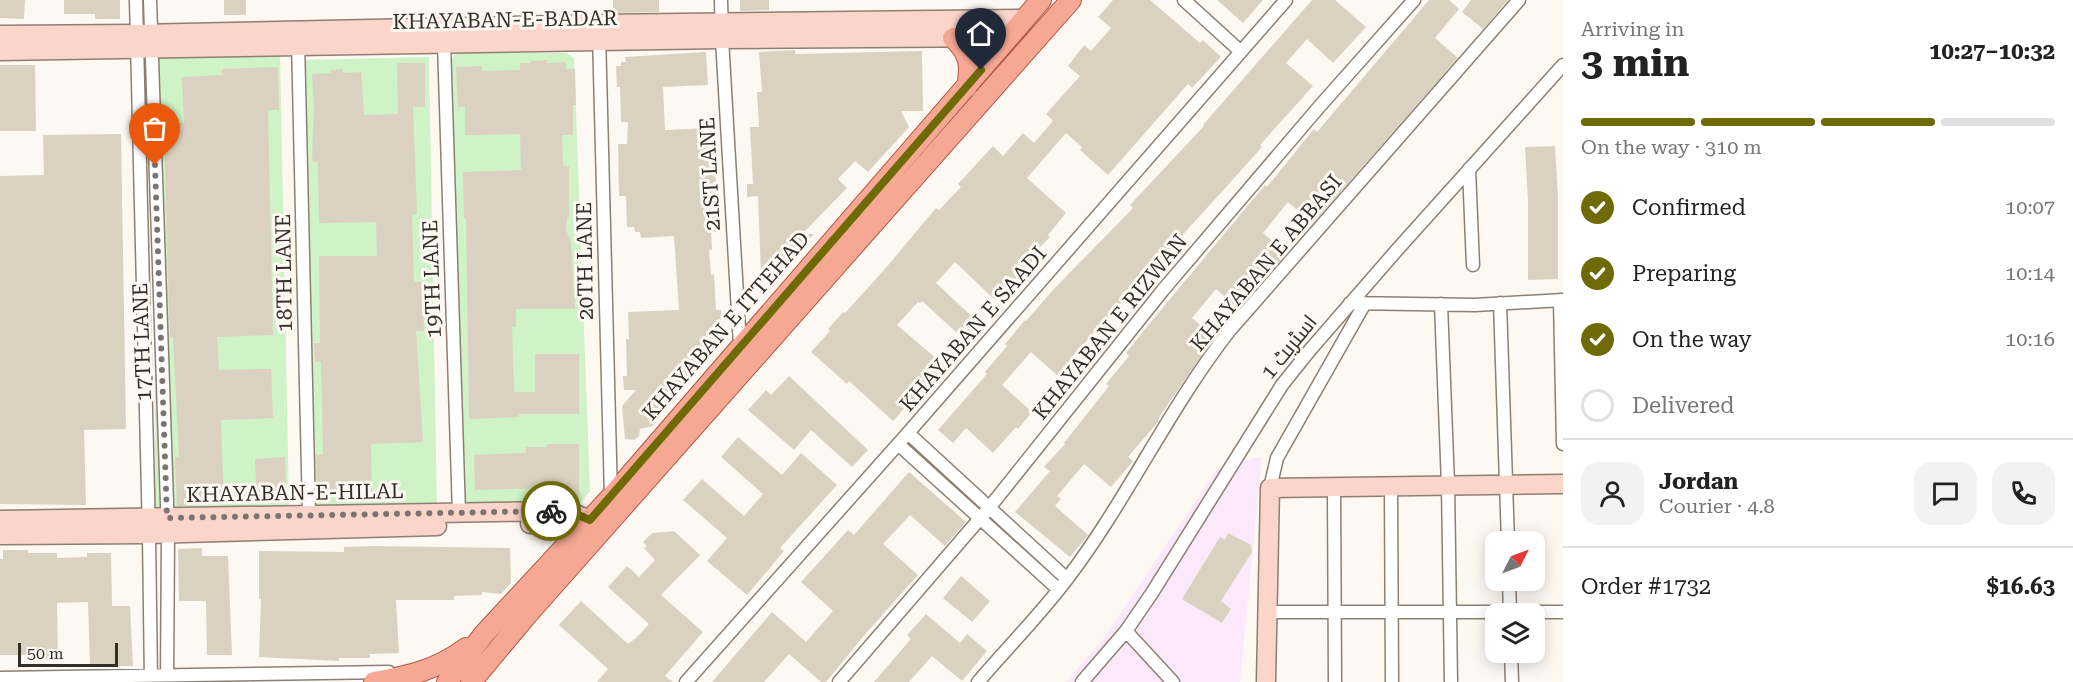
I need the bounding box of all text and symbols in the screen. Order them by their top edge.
street label: KHAYABAN-E-BADAR [392,6,618,34]
pin [955,8,1006,70]
icon: home [964,17,997,50]
text: Arriving in [1581,17,1684,41]
text: 10:27–10:32 [1929,39,2055,64]
text: 3 min [1581,40,1689,86]
pin [129,103,180,165]
icon: bag [138,112,171,145]
street label: 21ST LANE [695,117,725,231]
text: On the way · 310 m [1581,135,1762,159]
street label: KHAYABAN E ABBASI [1185,170,1347,356]
icon: check [1581,191,1614,224]
text: Confirmed [1632,195,1746,220]
text: 10:07 [2005,195,2055,219]
street label: 20TH LANE [572,202,598,320]
street label: 18TH LANE [271,214,297,332]
street label: 19TH LANE [418,219,446,339]
street label: KHAYABAN E ITTEHAD [638,227,814,425]
street label: KHAYABAN E RIZWAN [1028,229,1192,424]
street label: KHAYABAN E SAADI [895,242,1051,416]
icon: check [1581,257,1614,290]
text: Preparing [1632,261,1736,286]
text: 10:14 [2005,261,2055,285]
street label: 17TH LANE [128,282,156,402]
street label: اسٹریٹ 1 [1256,310,1322,384]
icon: check [1581,323,1614,356]
text: On the way [1632,327,1752,352]
text: 10:16 [2005,327,2055,351]
text: Delivered [1632,393,1734,418]
button: person [1581,462,1644,525]
button: chat [1914,462,1977,525]
button: phone [1992,462,2055,525]
text: Jordan [1659,469,1738,494]
street label: KHAYABAN-E-HILAL [186,479,404,507]
courier [521,481,581,541]
text: Courier · 4.8 [1659,494,1775,518]
icon: bike [535,495,568,528]
north arrow [1485,531,1545,591]
map controls [1485,531,1545,663]
text: Order #1732 [1581,574,1711,599]
text: $16.63 [1986,574,2055,599]
button: layers [1485,603,1545,663]
scale bar [18,640,118,668]
text: 50 m [27,644,64,663]

